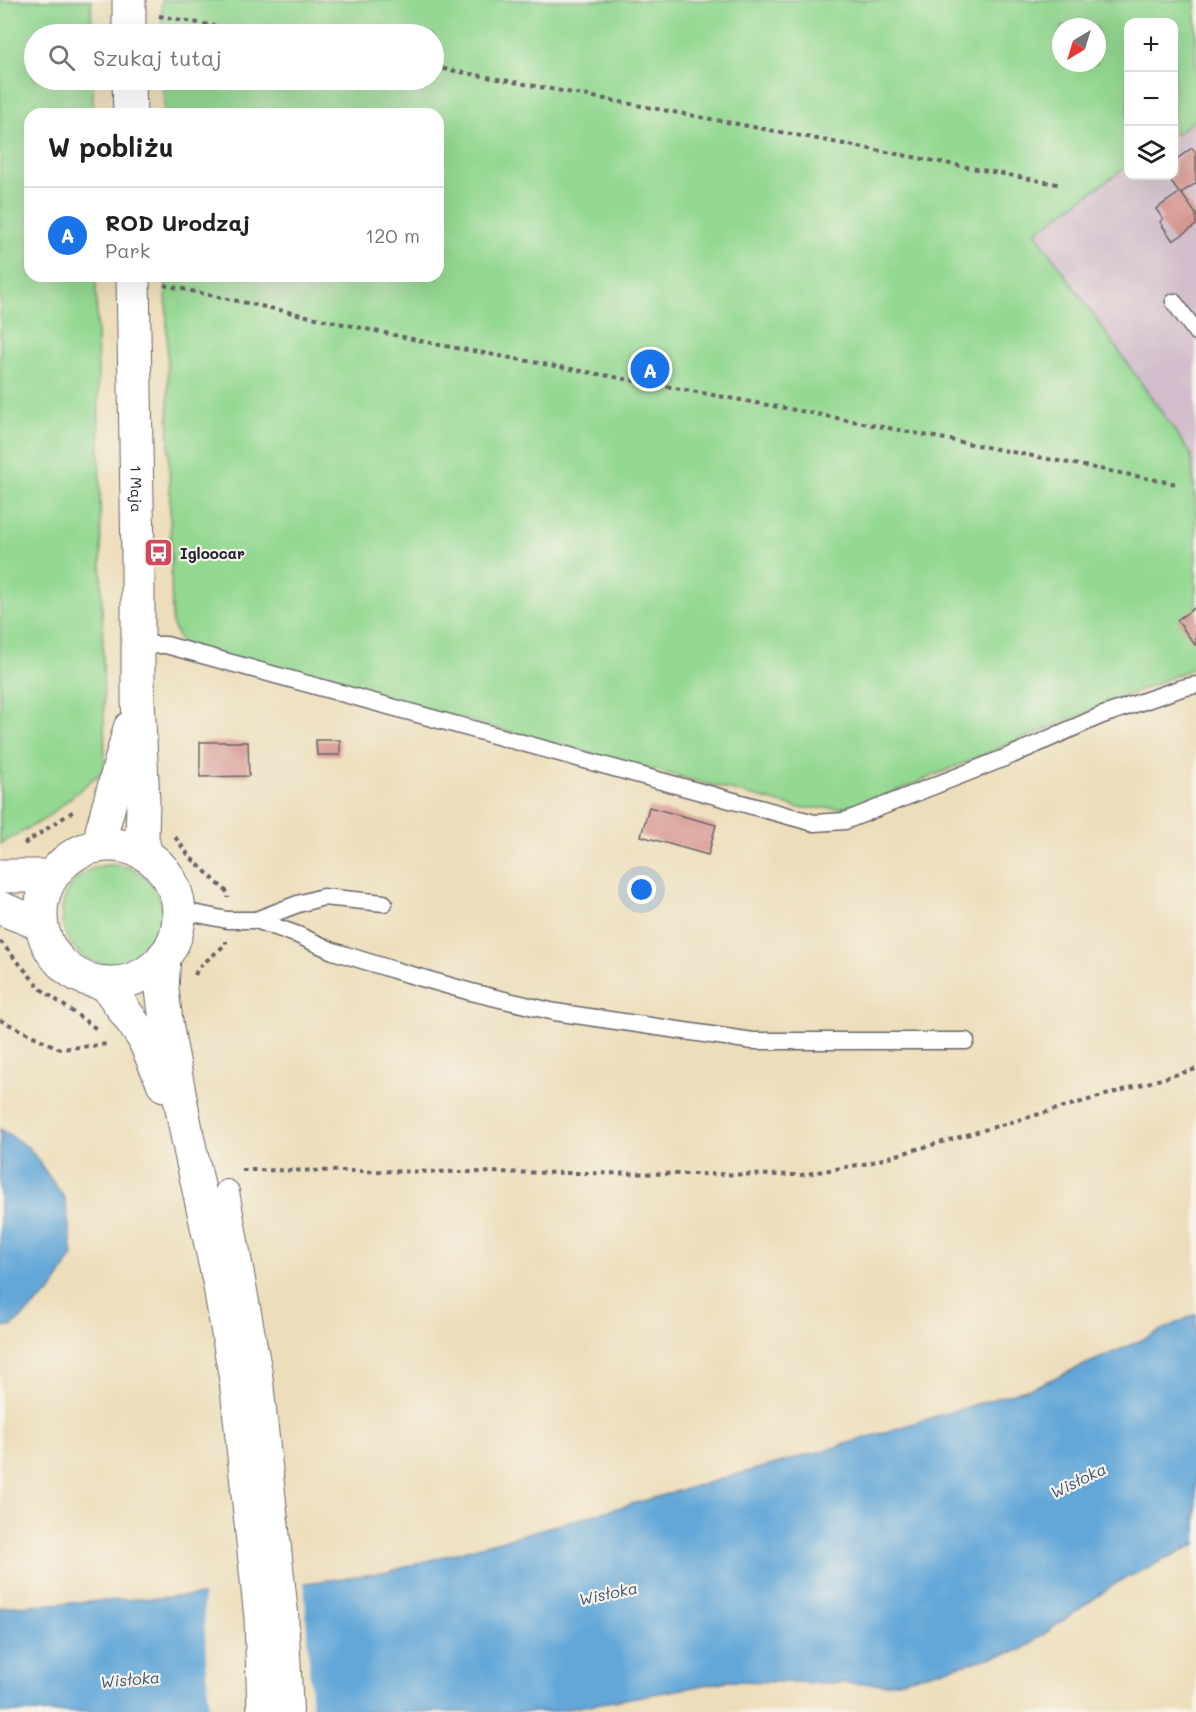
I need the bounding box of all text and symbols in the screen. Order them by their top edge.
north arrow [1052,18,1106,72]
map controls [1124,18,1178,180]
button: + [1124,18,1178,72]
search box [24,24,444,90]
icon: search [45,41,78,74]
text: Szukaj tutaj [93,43,222,72]
button: − [1124,72,1178,126]
button: layers [1124,126,1178,180]
text: W pobliżu [48,130,174,164]
text: ROD Urodzaj [105,208,250,237]
text: A [61,222,74,248]
text: 120 m [365,222,420,248]
text: Park [105,237,150,263]
pin: A [630,346,670,392]
street label: 1 Maja [126,465,147,513]
bus stop icon: Igloocar [143,537,175,569]
place label: Igloocar [180,543,245,563]
your location [627,875,656,904]
water label: Wisłoka [1047,1457,1109,1503]
water label: Wisłoka [577,1577,639,1609]
water label: Wisłoka [99,1666,161,1692]

